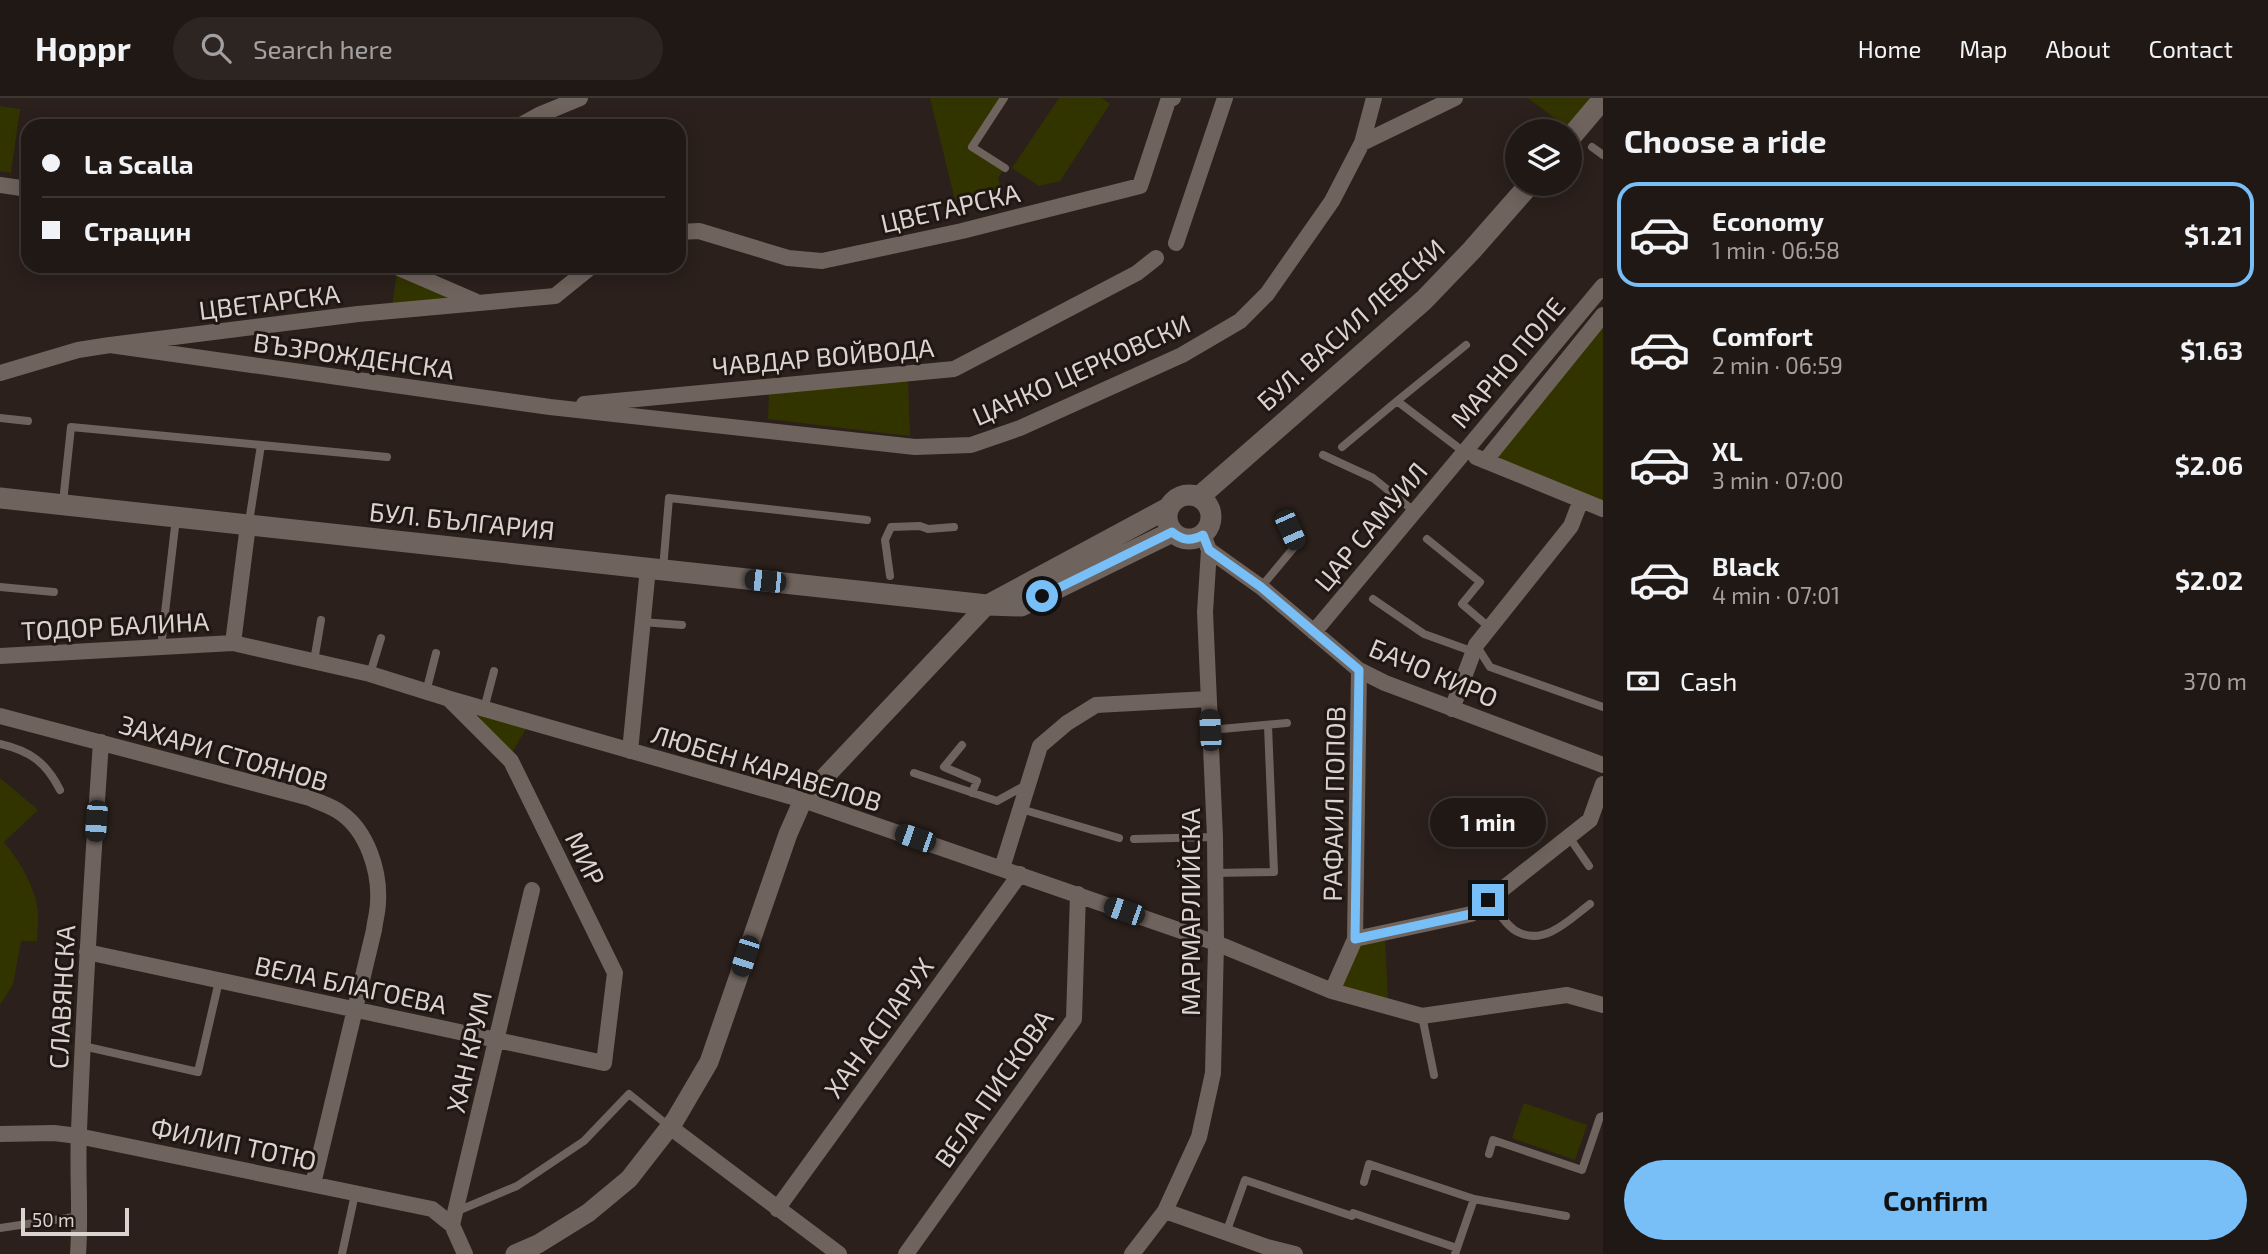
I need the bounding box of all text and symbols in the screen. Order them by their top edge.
search box [173,17,663,80]
text: Hoppr [35,28,131,68]
icon: search [197,29,235,67]
text: Search here [253,33,393,64]
text: Home [1858,34,1921,63]
text: Map [1959,34,2007,63]
text: About [2045,34,2111,63]
text: Contact [2149,34,2233,63]
map controls [1505,119,1582,196]
button: layers [1505,119,1582,196]
text: Choose a ride [1624,121,1827,159]
text: La Scalla [84,148,194,179]
street label: ЦВЕТАРСКА [877,176,1023,238]
icon: car [1628,203,1691,266]
text: Economy [1712,205,1824,236]
text: Страцин [84,215,191,246]
text: $1.21 [2184,219,2243,250]
street label: БУЛ. ВАСИЛ ЛЕВСКИ [1250,232,1450,416]
text: 1 min · 06:58 [1712,236,1840,264]
street label: ЦВЕТАРСКА [197,277,341,325]
street label: МАРНО ПОЛЕ [1443,290,1571,434]
street label: ЦАНКО ЦЕРКОВСКИ [967,307,1195,431]
icon: car [1628,318,1691,381]
text: Comfort [1712,320,1813,351]
street label: ВЪЗРОЖДЕНСКА [252,326,456,384]
street label: ЧАВДАР ВОЙВОДА [711,331,935,381]
text: $1.63 [2180,334,2243,365]
text: 2 min · 06:59 [1712,351,1843,379]
icon: car [1628,433,1691,496]
text: XL [1712,435,1743,466]
text: $2.06 [2175,449,2243,480]
street label: ЦАР САМУИЛ [1307,455,1433,597]
text: 3 min · 07:00 [1712,466,1844,494]
street label: БУЛ. БЪЛГАРИЯ [368,495,556,545]
car [1272,507,1309,553]
icon: car [1628,548,1691,611]
text: Black [1712,550,1780,581]
text: $2.02 [2175,564,2243,595]
car [744,568,787,594]
route start [1026,580,1058,612]
text: 4 min · 07:01 [1712,581,1840,609]
street label: ТОДОР БАЛИНА [20,605,210,645]
street label: БАЧО КИРО [1365,631,1503,713]
icon: cash [1624,662,1662,700]
text: Cash [1680,665,1737,696]
text: 370 m [2183,667,2247,695]
street label: РАФАИЛ ПОПОВ [1316,706,1350,902]
street label: ЗАХАРИ СТОЯНОВ [116,707,332,797]
car [1199,708,1222,752]
street label: ЛЮБЕН КАРАВЕЛОВ [648,717,886,817]
callout: 1 min [1430,798,1546,848]
car [85,799,108,843]
street label: МАРМАРЛИЙСКА [1174,808,1205,1016]
text: 1 min [1460,808,1516,836]
car [892,821,939,855]
street label: МИР [560,826,612,890]
route end [1472,884,1504,916]
car [1101,894,1148,928]
street label: СЛАВЯНСКА [42,924,80,1070]
car [729,933,762,979]
street label: ВЕЛА БЛАГОЕВА [252,949,450,1019]
street label: ХАН АСПАРУХ [817,951,939,1103]
street label: ХАН КРУМ [439,988,497,1116]
street label: ВЕЛА ПИСКОВА [927,1003,1059,1173]
street label: ФИЛИП ТОТЮ [148,1110,320,1176]
button: Confirm [1624,1160,2247,1240]
scale bar [21,1205,130,1237]
text: 50 m [32,1208,75,1231]

